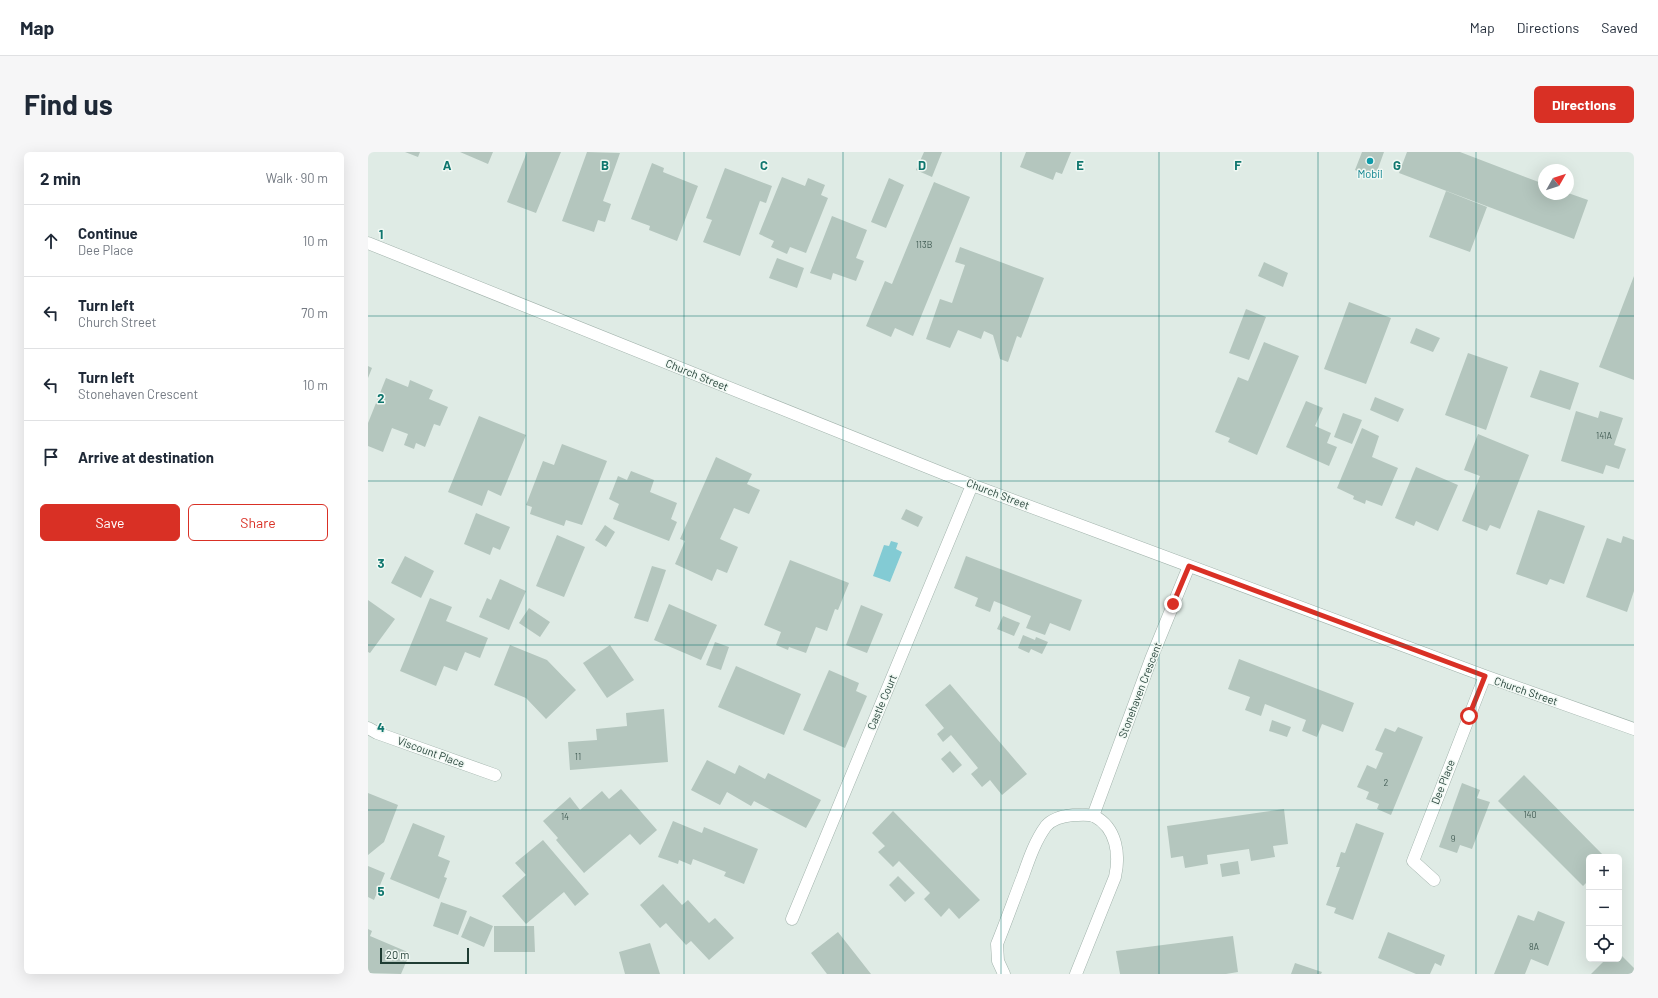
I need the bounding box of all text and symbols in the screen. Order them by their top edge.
text: Map [20,16,54,39]
text: Map [1470,19,1495,36]
text: Directions [1517,19,1579,36]
text: Saved [1601,19,1638,36]
button: Directions [1534,86,1634,123]
text: Find us [24,87,113,121]
marker: Mobil [1365,156,1375,166]
text: A [443,157,452,173]
text: B [601,157,609,173]
text: C [760,157,768,173]
text: D [918,157,926,173]
text: E [1076,157,1084,173]
text: F [1234,157,1242,173]
text: G [1393,157,1401,173]
north arrow [1538,164,1574,200]
place label: Mobil [1357,167,1383,180]
text: 2 min [40,168,81,188]
text: Walk · 90 m [266,170,328,186]
text: Continue [78,224,138,242]
text: 1 [379,226,383,242]
icon: ahead [40,230,62,252]
text: 10 m [303,233,328,249]
house number: 113B [916,239,932,250]
text: Dee Place [78,242,133,258]
text: Turn left [78,296,134,314]
icon: left [40,302,62,324]
text: 70 m [301,305,328,321]
text: Church Street [78,314,156,330]
street label: Church Street [664,356,730,393]
text: Turn left [78,368,134,386]
icon: left [40,374,62,396]
text: 10 m [303,377,328,393]
text: Stonehaven Crescent [78,386,198,402]
text: 2 [377,390,385,406]
house number: 141A [1596,430,1612,441]
icon: arrive [40,446,62,468]
text: Arrive at destination [78,448,214,466]
street label: Church Street [965,476,1031,511]
button: Save [40,504,180,541]
button: Share [188,504,328,541]
text: 3 [377,555,385,571]
route end [1164,595,1182,613]
street label: Stonehaven Crescent [1115,640,1164,740]
street label: Castle Court [864,672,899,731]
street label: Church Street [1493,674,1560,707]
route start [1460,707,1478,725]
text: 4 [377,719,385,735]
street label: Viscount Place [396,733,467,770]
house number: 11 [575,751,581,762]
street label: Dee Place [1428,757,1457,806]
house number: 2 [1384,777,1389,788]
house number: 140 [1523,809,1537,820]
house number: 14 [561,811,569,822]
house number: 9 [1451,833,1456,844]
map controls [1586,854,1622,962]
button: + [1586,854,1622,890]
text: 5 [377,883,385,899]
button: − [1586,890,1622,926]
button: locate [1586,926,1622,962]
house number: 8A [1529,941,1540,952]
scale bar [380,946,469,965]
text: 20 m [386,948,409,961]

